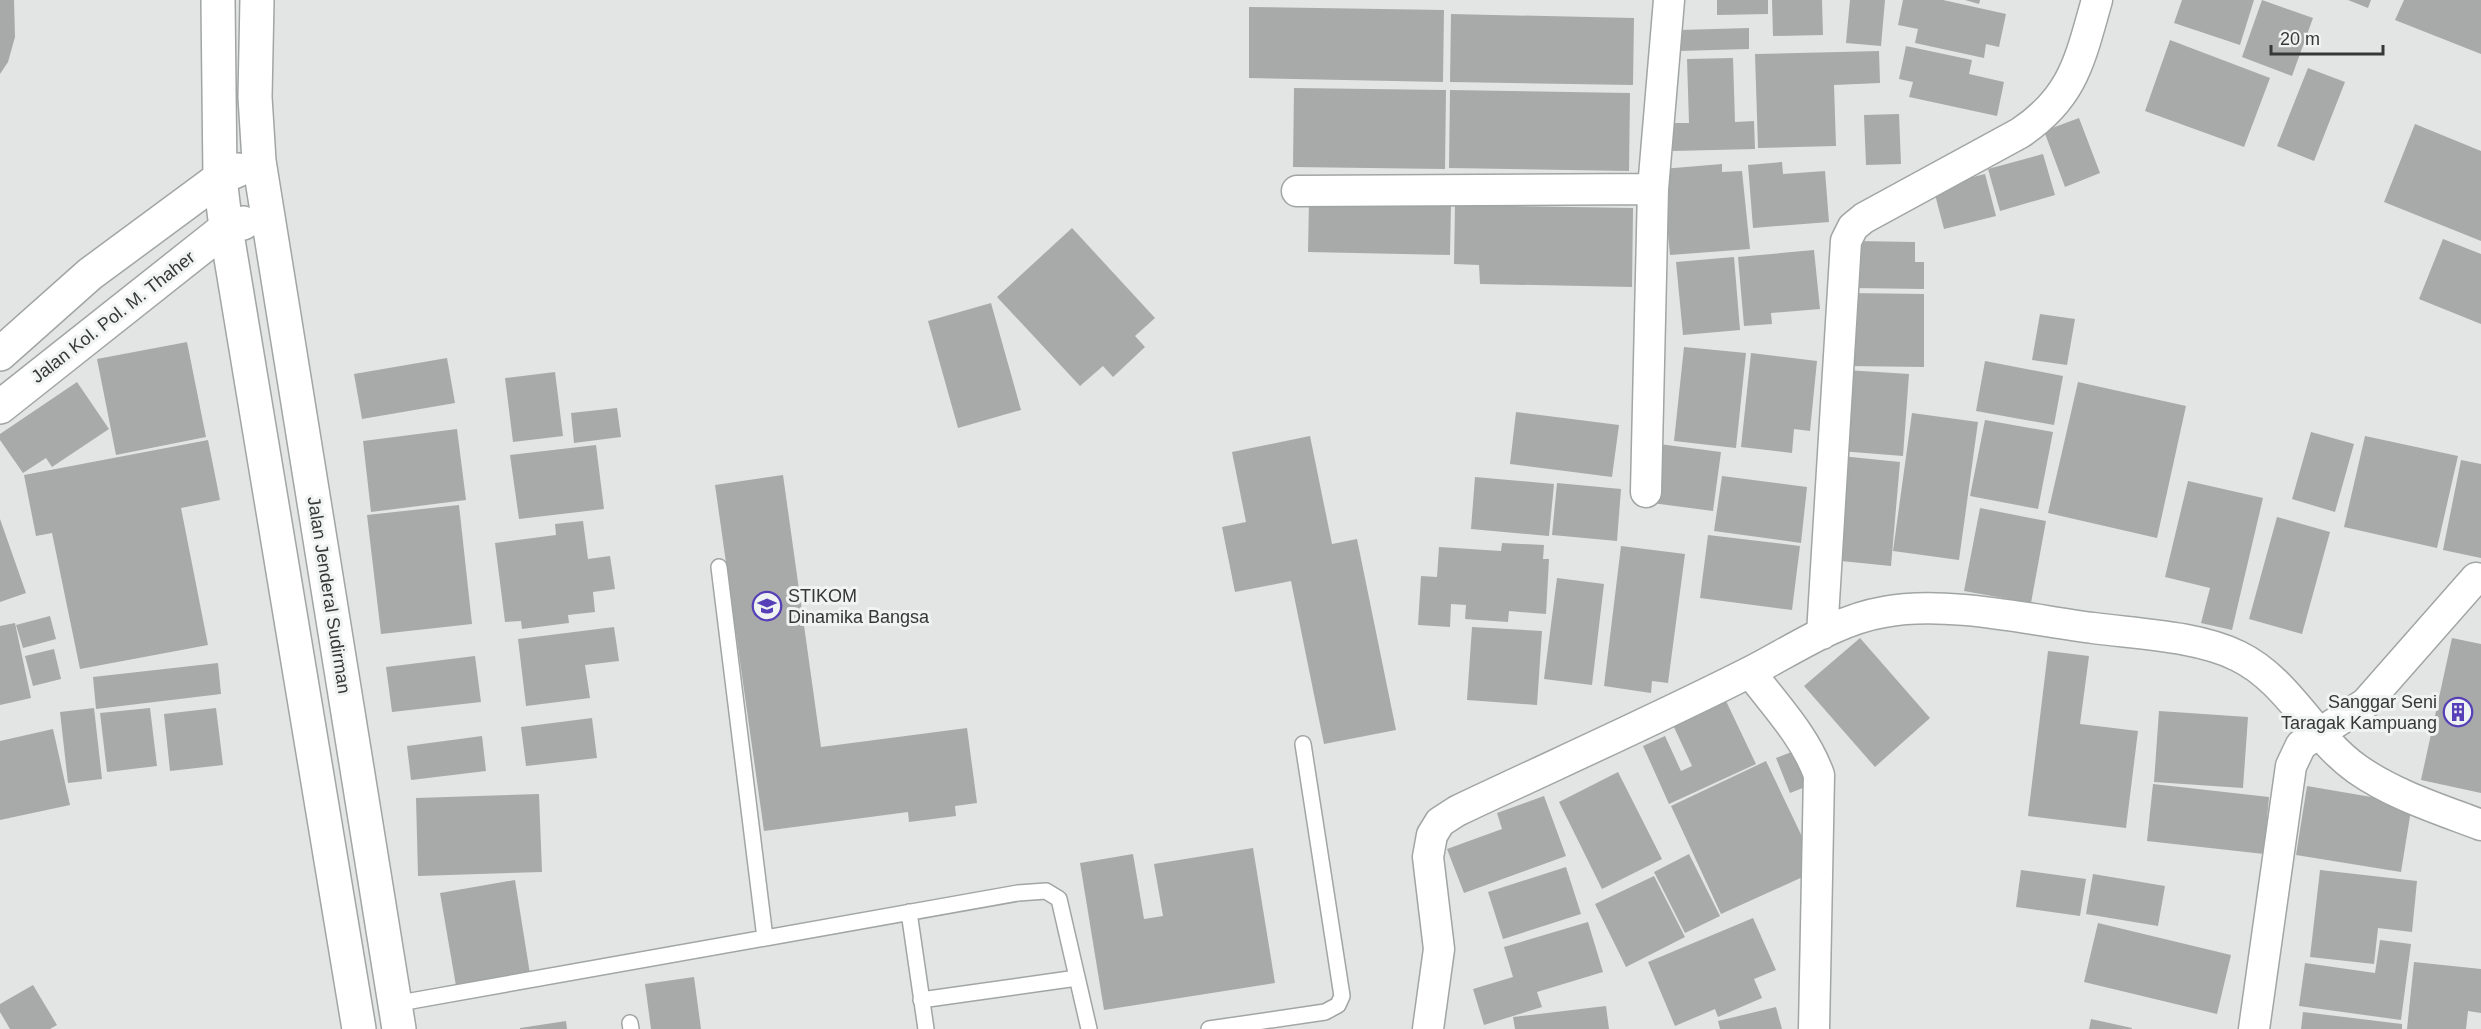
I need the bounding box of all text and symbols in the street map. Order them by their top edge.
scale bar [2271,18,2384,56]
text: 20 m [2280,29,2320,49]
street label: Jalan Kol. Pol. M. Thaher [27,247,199,387]
street label: Jalan Jenderal Sudirman [304,495,354,695]
place label: STIKOM Dinamika Bangsa [788,586,930,627]
school or university icon: STIKOM Dinamika Bangsa [751,590,783,622]
place label: Sanggar Seni Taragak Kampuang [2281,692,2437,733]
building icon: Sanggar Seni Taragak Kampuang [2442,696,2474,728]

